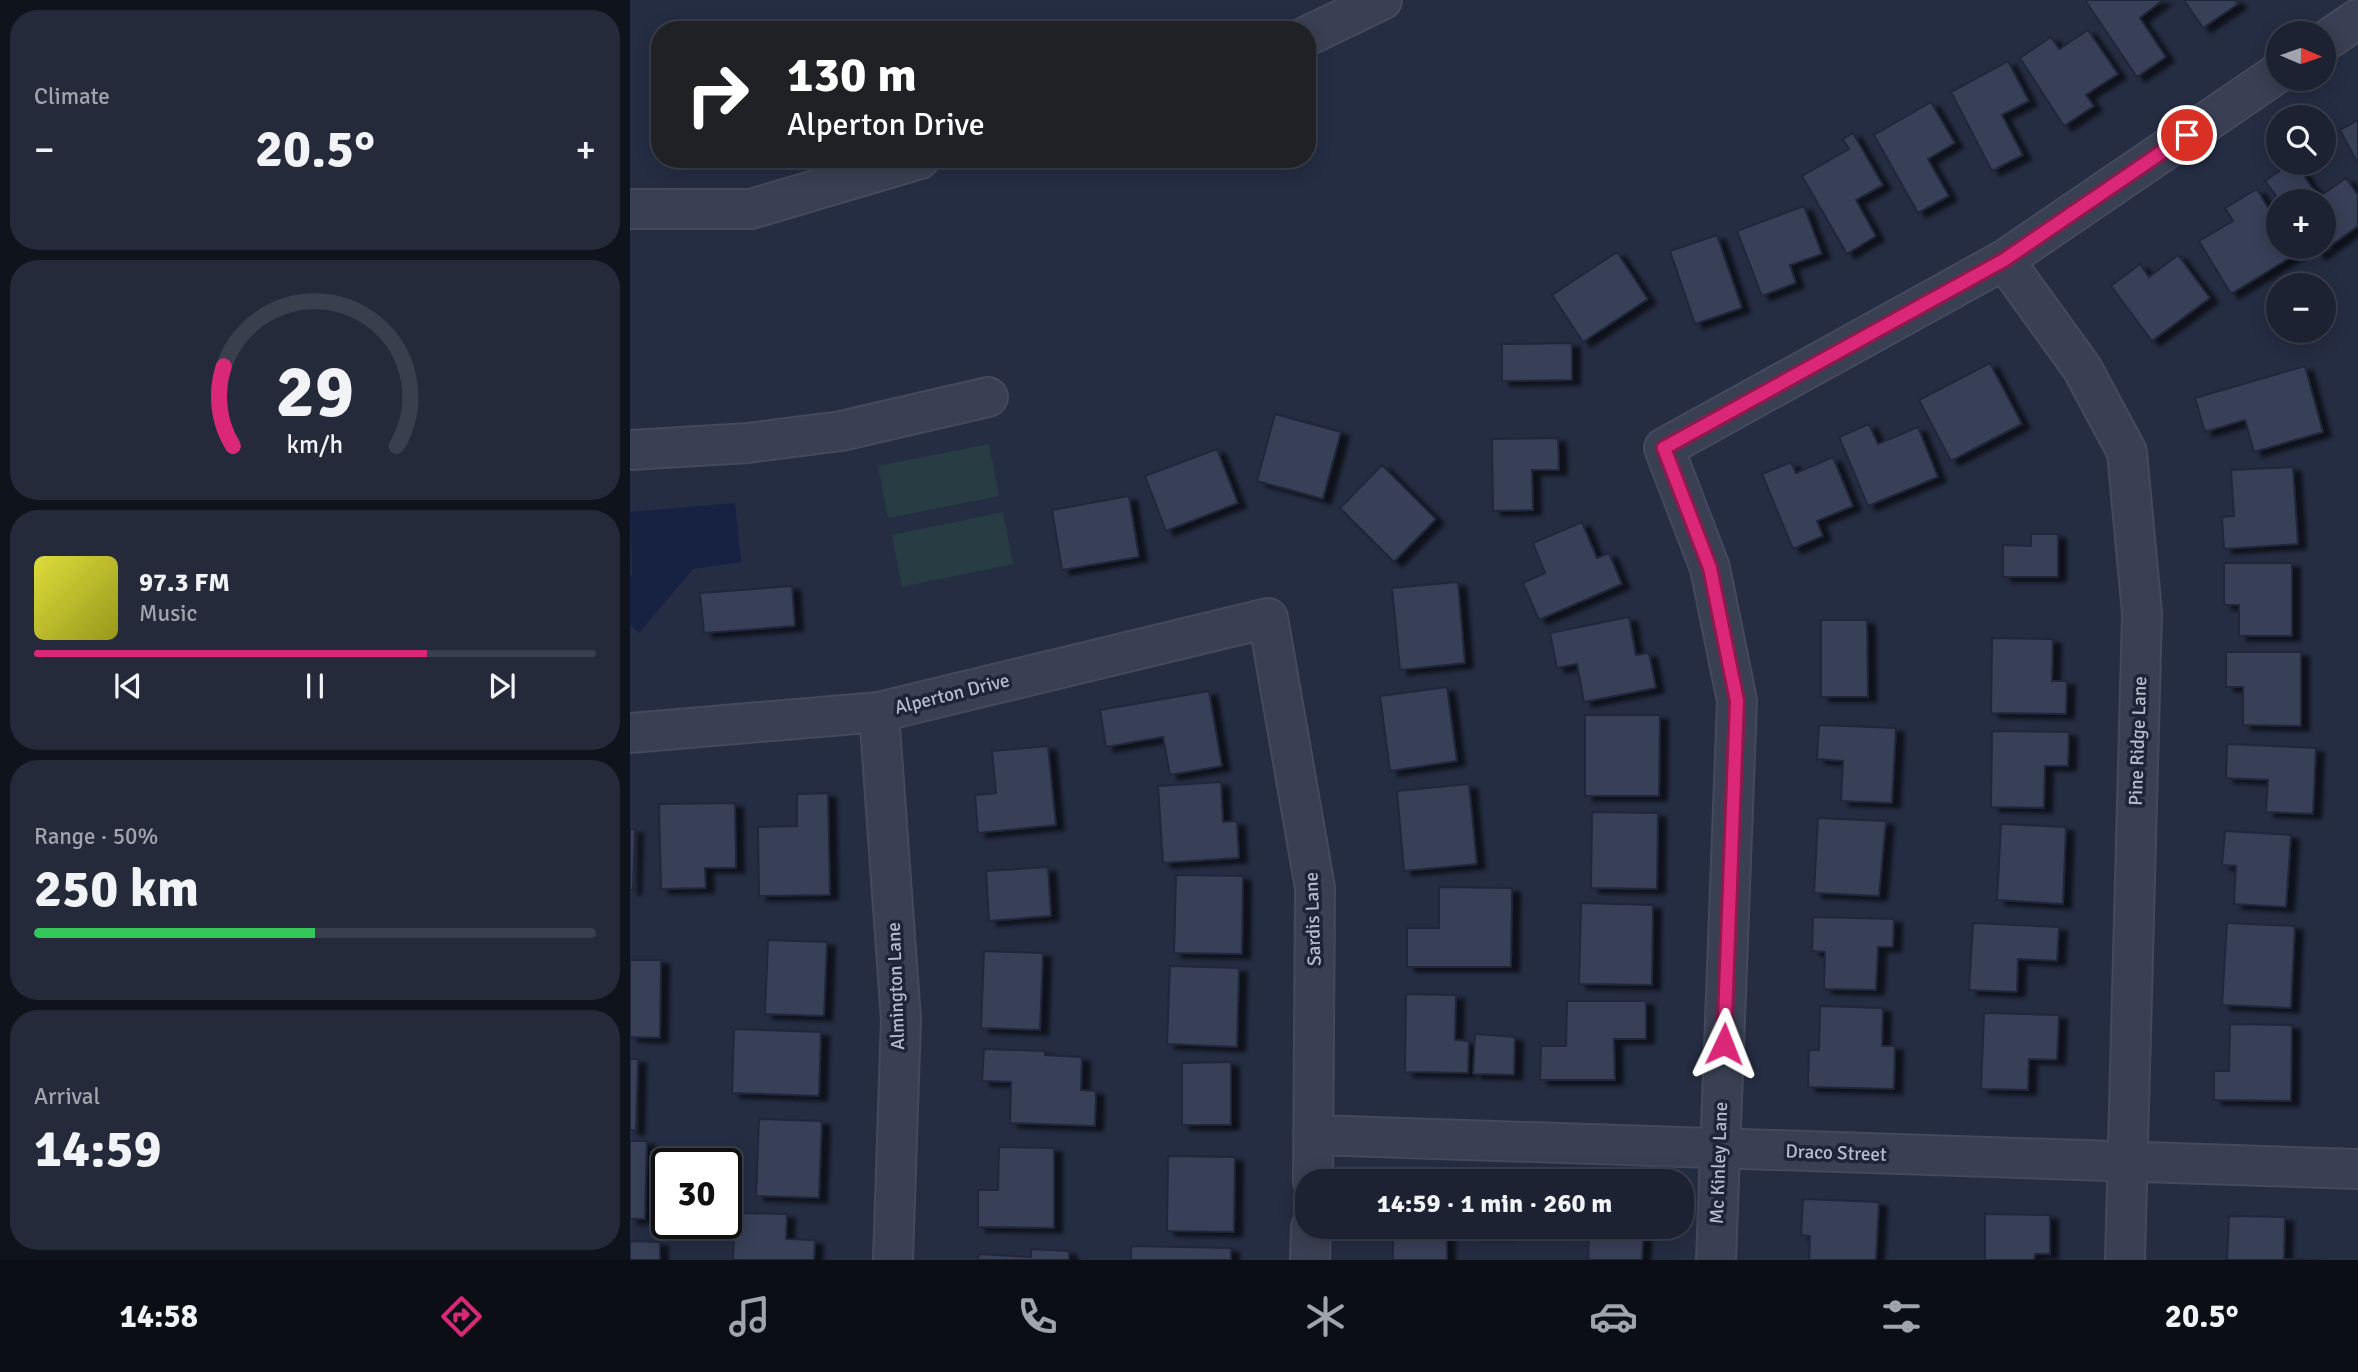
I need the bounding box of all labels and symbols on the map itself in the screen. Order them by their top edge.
north arrow [2266,21,2336,91]
pin [2157,105,2217,165]
street label: Alperton Drive [892,668,1012,720]
street label: Pine Ridge Lane [2124,676,2152,806]
street label: Sardis Lane [1299,872,1327,966]
street label: Almington Lane [882,922,910,1050]
position arrow [1687,1007,1761,1081]
street label: Mc Kinley Lane [1705,1101,1733,1225]
street label: Draco Street [1785,1139,1887,1167]
speed limit sign: 30 [651,1148,742,1239]

